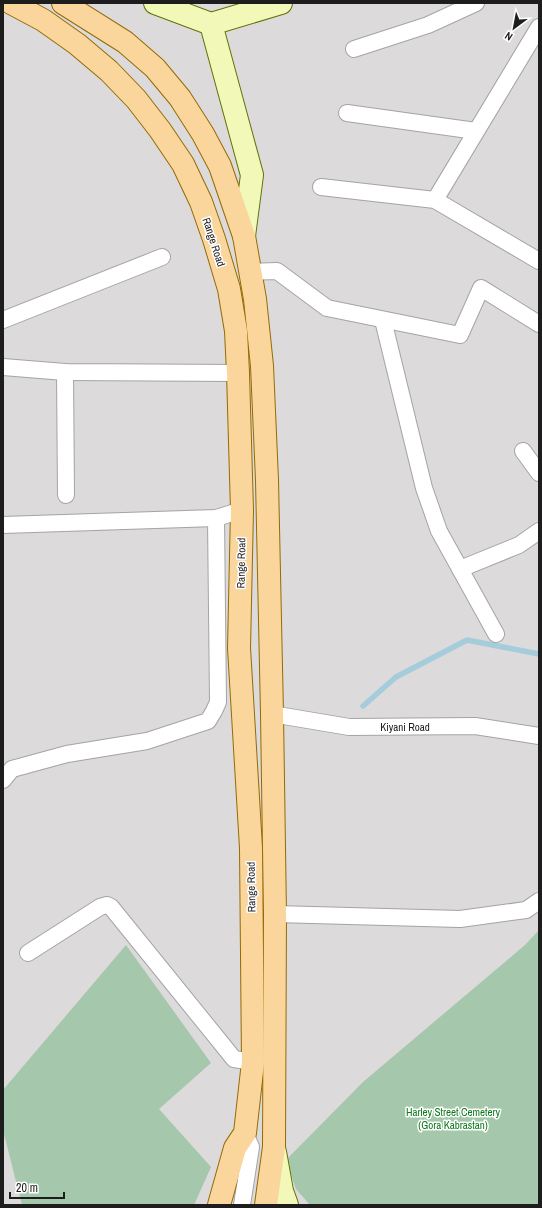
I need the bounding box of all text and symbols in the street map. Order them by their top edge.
north arrow [494,8,534,48]
text: N [502,29,515,44]
street label: Range Road [200,216,228,268]
street label: Range Road [234,538,248,588]
street label: Kiyani Road [380,720,430,734]
street label: Range Road [244,862,258,912]
park label: Harley Street Cemetery (Gora Kabrastan) [406,1105,501,1132]
scale bar [10,1174,64,1200]
text: 20 m [16,1180,38,1196]

